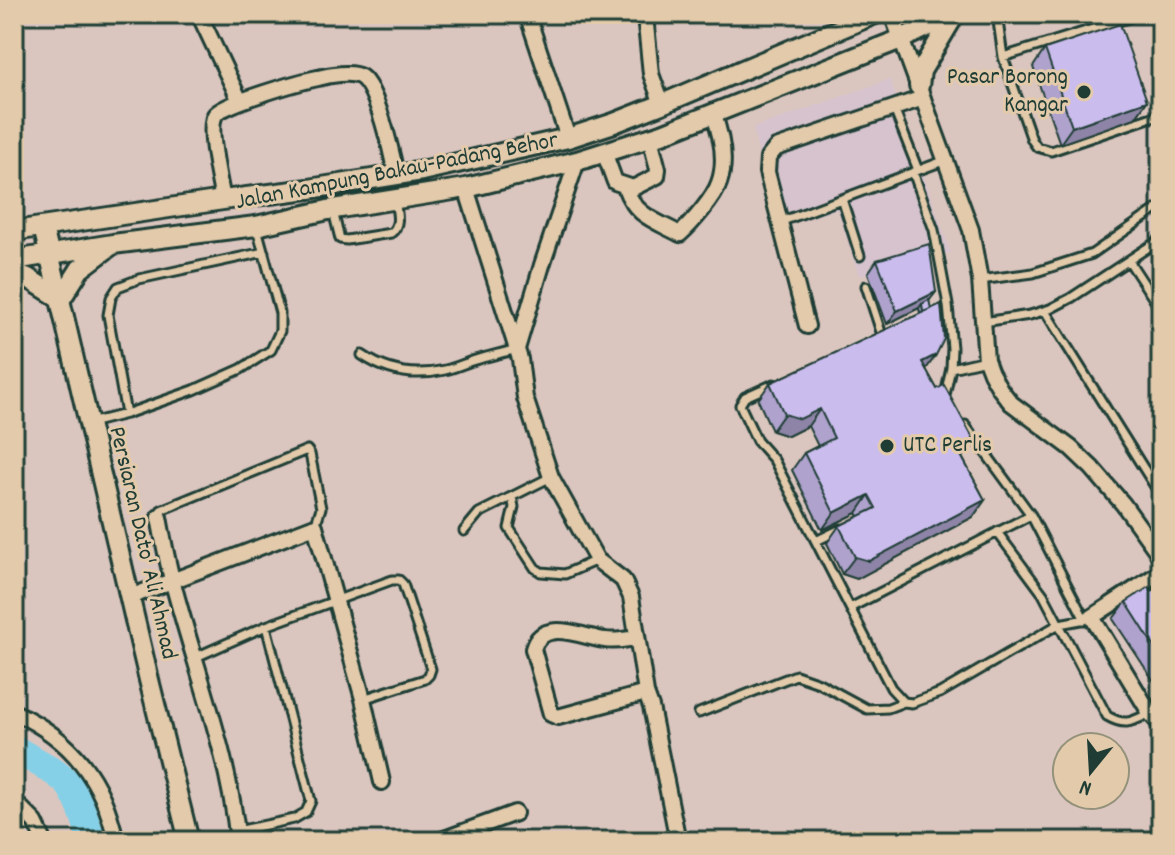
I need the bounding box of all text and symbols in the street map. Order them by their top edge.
place label: Pasar Borong Kangar [947,61,1068,123]
marker: Pasar Borong Kangar [1075,83,1093,101]
street label: Jalan Kampung Bakau-Padang Behor [233,124,561,220]
street label: Persiaran Dato' Ali Ahmad [99,423,185,663]
place label: UTC Perlis [903,429,992,463]
marker: UTC Perlis [878,437,896,455]
north arrow [1051,731,1131,811]
text: N [1076,770,1096,803]

